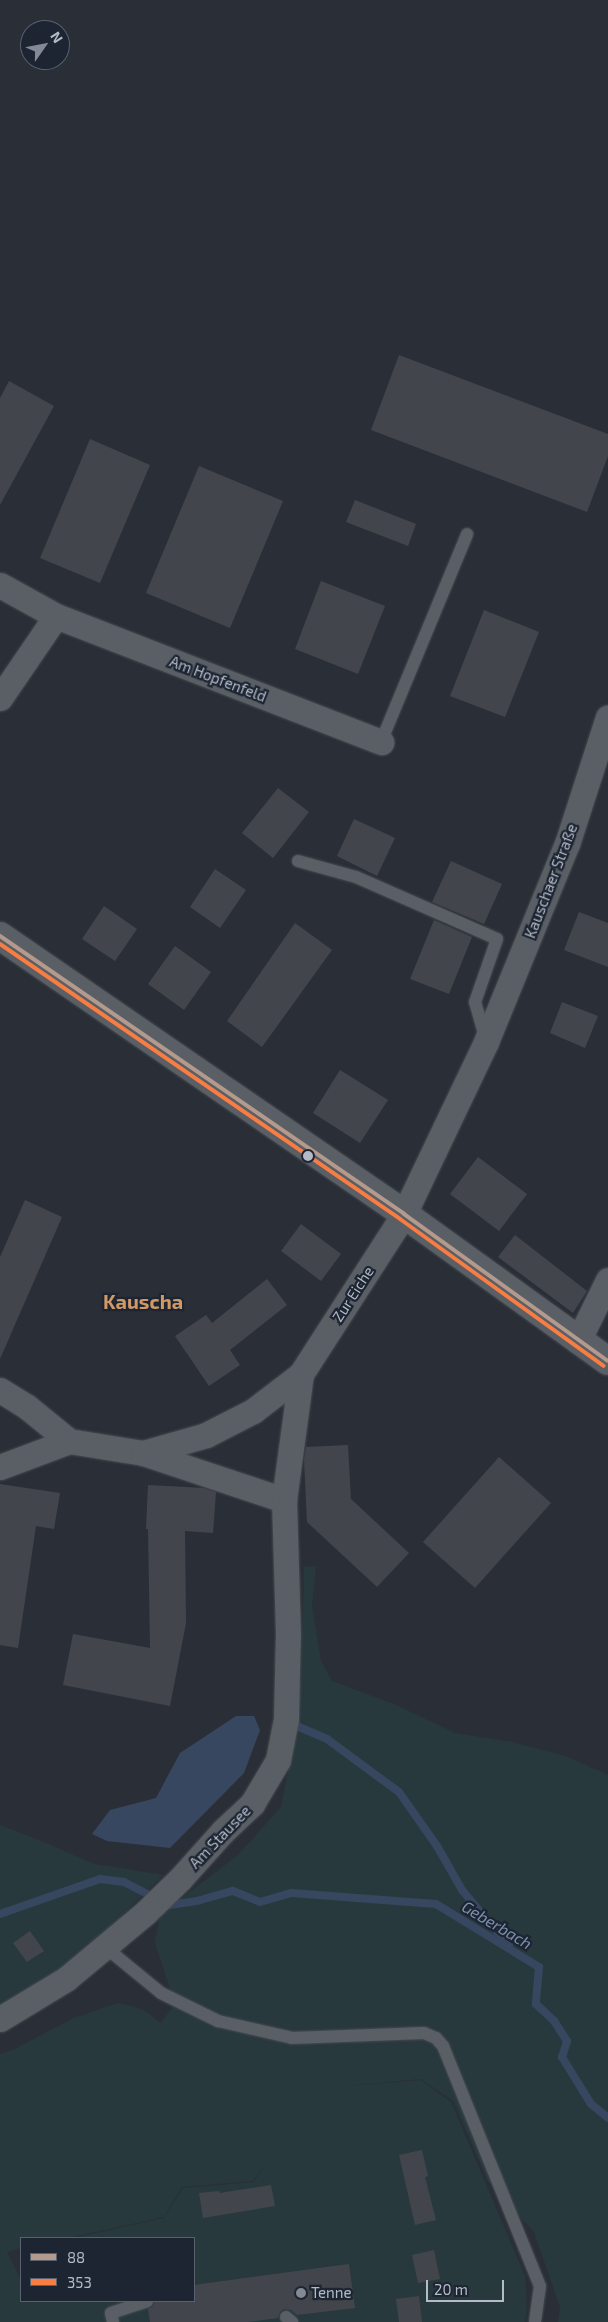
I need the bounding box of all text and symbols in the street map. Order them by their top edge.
north arrow [20,20,70,70]
text: N [47,28,67,46]
street label: Am Hopfenfeld [167,652,269,706]
street label: Kauschaer Straße [521,821,581,941]
unlabelled marker [303,1151,313,1161]
street label: Zur Eiche [328,1263,378,1325]
district label: Kauscha [103,1289,183,1313]
street label: Am Stausee [186,1802,254,1872]
water label: Geberbach [459,1897,535,1953]
legend [20,2237,195,2302]
text: 88 [67,2248,85,2266]
scale bar [428,2270,506,2302]
text: 353 [67,2273,92,2291]
text: 20 m [434,2280,468,2298]
place label: Tenne [311,2284,352,2302]
marker: Tenne [295,2287,307,2299]

